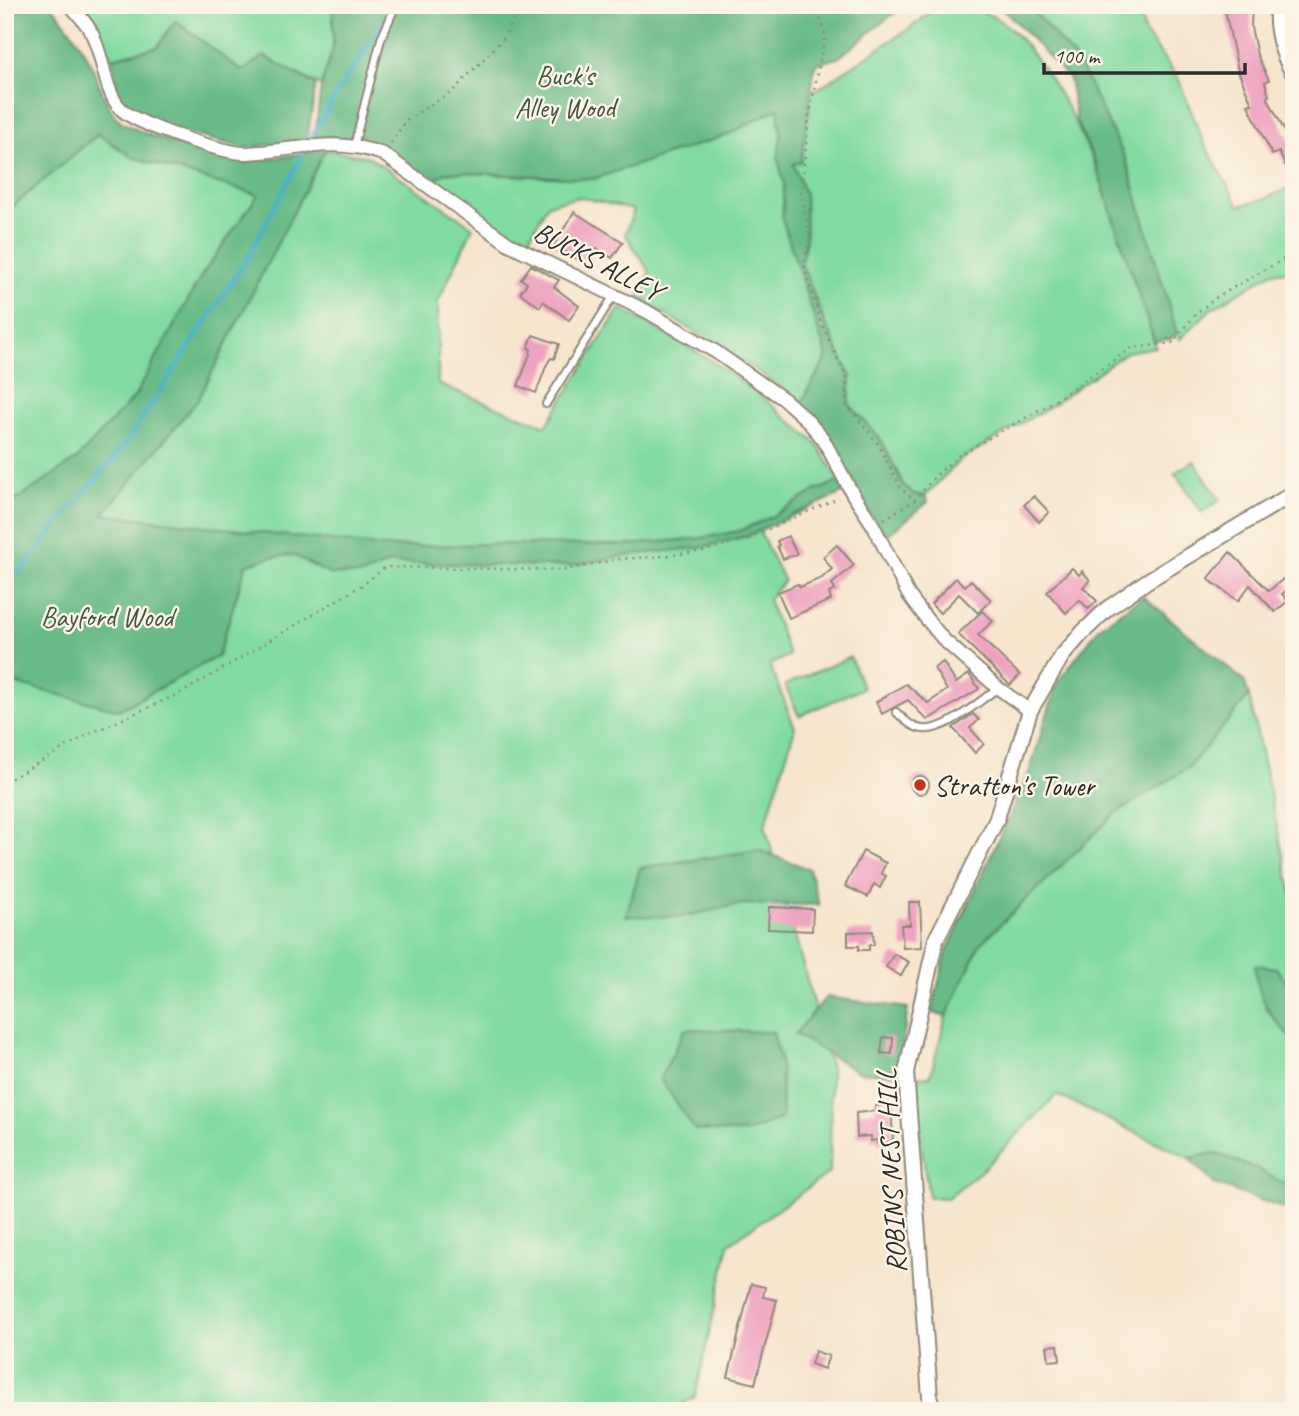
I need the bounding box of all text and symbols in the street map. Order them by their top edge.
scale bar [1044,32,1245,76]
text: 100 m [1054,43,1101,69]
park label: Buck's Alley Wood [515,58,619,125]
street label: BUCKS ALLEY [528,214,673,311]
park label: Bayford Wood [41,599,177,634]
place label: Stratton's Tower [934,768,1096,803]
marker: Stratton's Tower [912,777,928,793]
street label: ROBINS NEST HILL [868,1067,914,1274]

